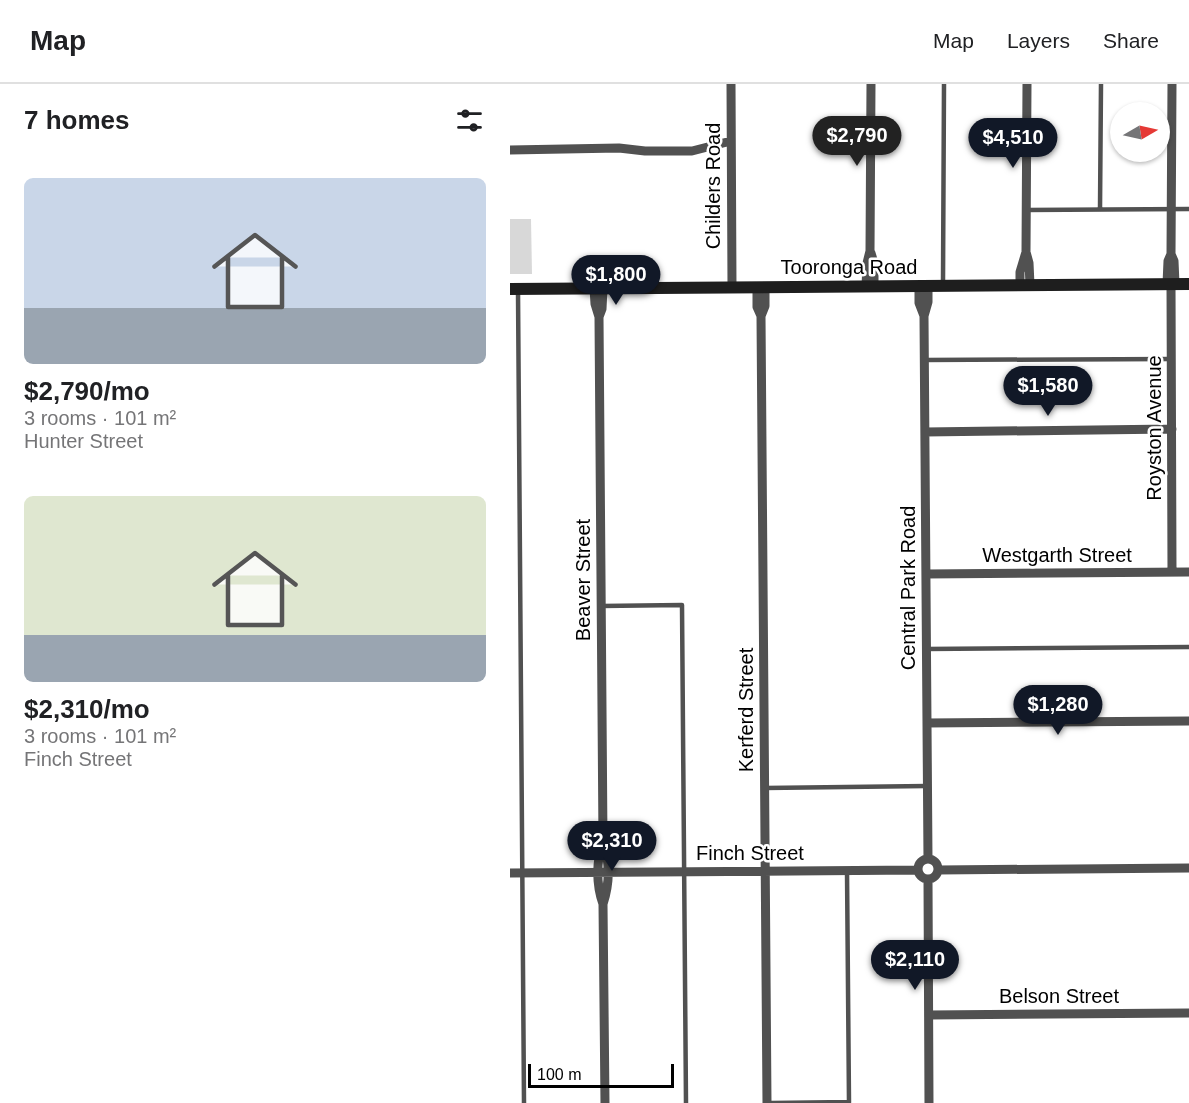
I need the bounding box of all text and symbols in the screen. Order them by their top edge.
text: Map [30,25,86,56]
text: Map [933,29,974,52]
text: Layers [1007,29,1070,52]
text: Share [1103,29,1159,52]
north arrow [1110,102,1170,162]
map controls [1110,102,1170,162]
icon: filters [453,104,486,137]
text: 7 homes [24,105,130,135]
pin: $2,790 [808,116,906,167]
pin: $4,510 [964,118,1062,169]
street label: Childers Road [702,123,724,249]
text: $2,790 [826,124,888,146]
text: $4,510 [982,126,1044,148]
icon: home [201,217,309,325]
pin: $1,800 [567,255,665,306]
street label: Tooronga Road [781,256,917,278]
text: $1,800 [585,263,647,285]
street label: Royston Avenue [1143,355,1165,501]
pin: $1,580 [999,366,1097,417]
text: $1,580 [1017,374,1079,396]
text: $2,790/mo [24,376,150,406]
text: 3 rooms · 101 m² [24,407,176,429]
text: Hunter Street [24,430,143,452]
street label: Central Park Road [897,506,919,670]
street label: Beaver Street [572,518,594,641]
icon: home [201,535,309,643]
street label: Westgarth Street [982,544,1132,566]
street label: Kerferd Street [735,647,757,772]
pin: $1,280 [1009,685,1107,736]
text: $1,280 [1027,693,1089,715]
text: $2,310/mo [24,694,150,724]
text: 3 rooms · 101 m² [24,725,176,747]
text: Finch Street [24,748,132,770]
pin: $2,310 [563,821,661,872]
text: $2,310 [581,829,643,851]
street label: Finch Street [696,842,804,864]
pin: $2,110 [866,940,964,991]
text: $2,110 [885,948,945,970]
street label: Belson Street [999,985,1119,1007]
scale bar [528,1061,674,1088]
text: 100 m [537,1066,581,1083]

